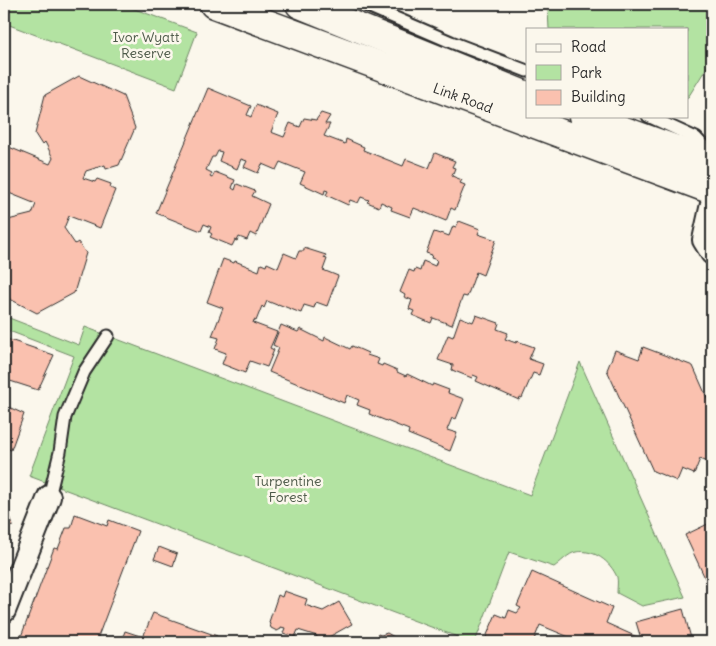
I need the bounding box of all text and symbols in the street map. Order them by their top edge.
park label: Ivor Wyatt Reserve [112,28,180,62]
legend [526,28,688,118]
text: Road [571,37,606,56]
text: Park [571,63,602,82]
street label: Link Road [431,79,495,117]
text: Building [571,87,626,106]
park label: Turpentine Forest [254,472,322,506]

